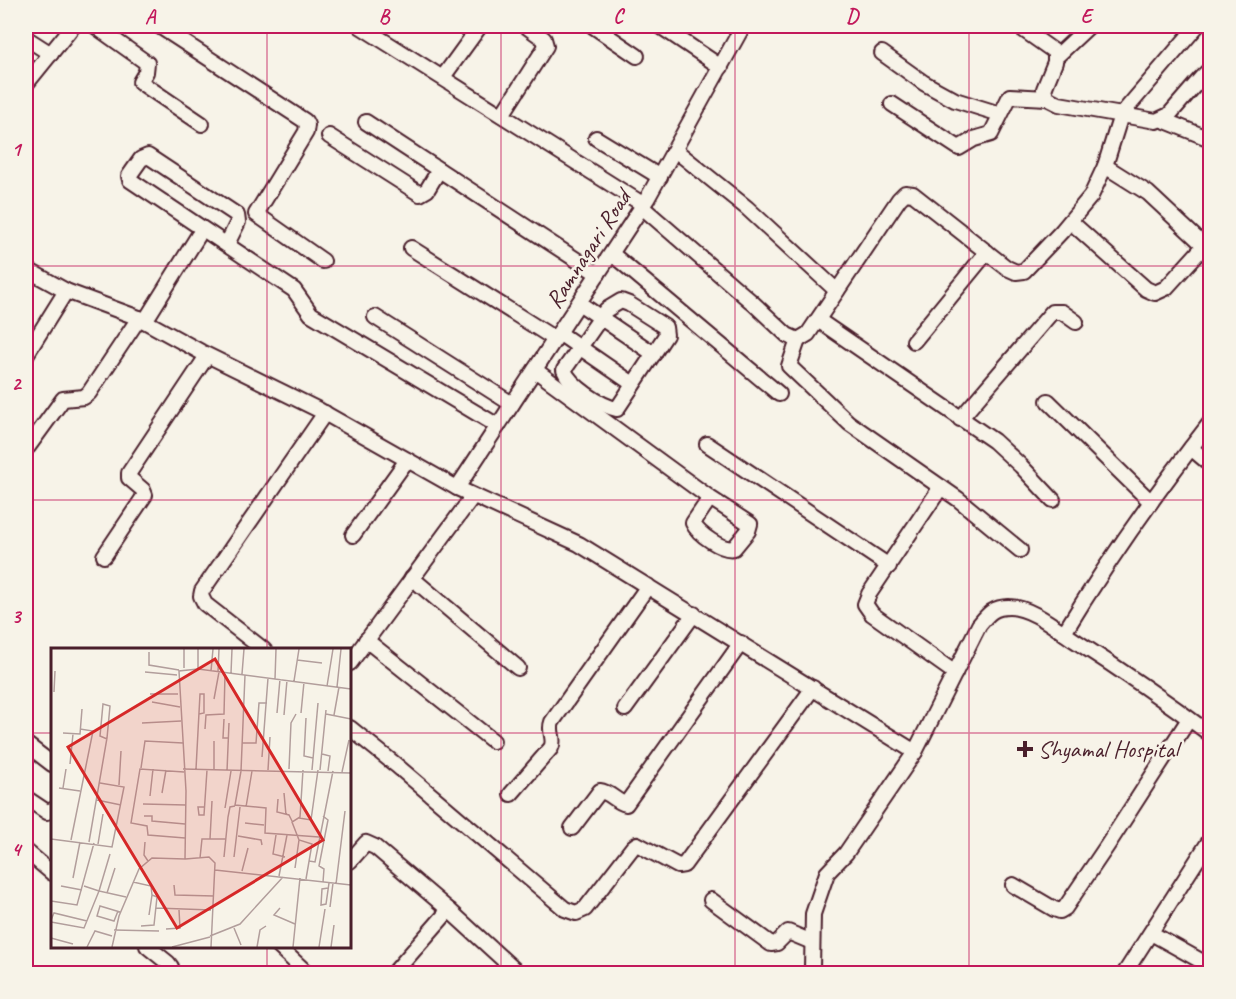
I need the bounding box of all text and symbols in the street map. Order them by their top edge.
text: A [145,4,157,29]
text: B [379,4,391,29]
text: C [613,4,625,29]
text: D [846,4,860,29]
text: E [1081,4,1095,29]
text: 1 [12,137,23,162]
street label: Ramnagari Road [539,181,639,314]
text: 2 [12,371,23,396]
text: 3 [12,604,23,629]
inset map [51,648,351,948]
place label: Shyamal Hospital [1038,734,1182,764]
marker: Shyamal Hospital [1016,740,1034,758]
text: 4 [12,837,24,862]

